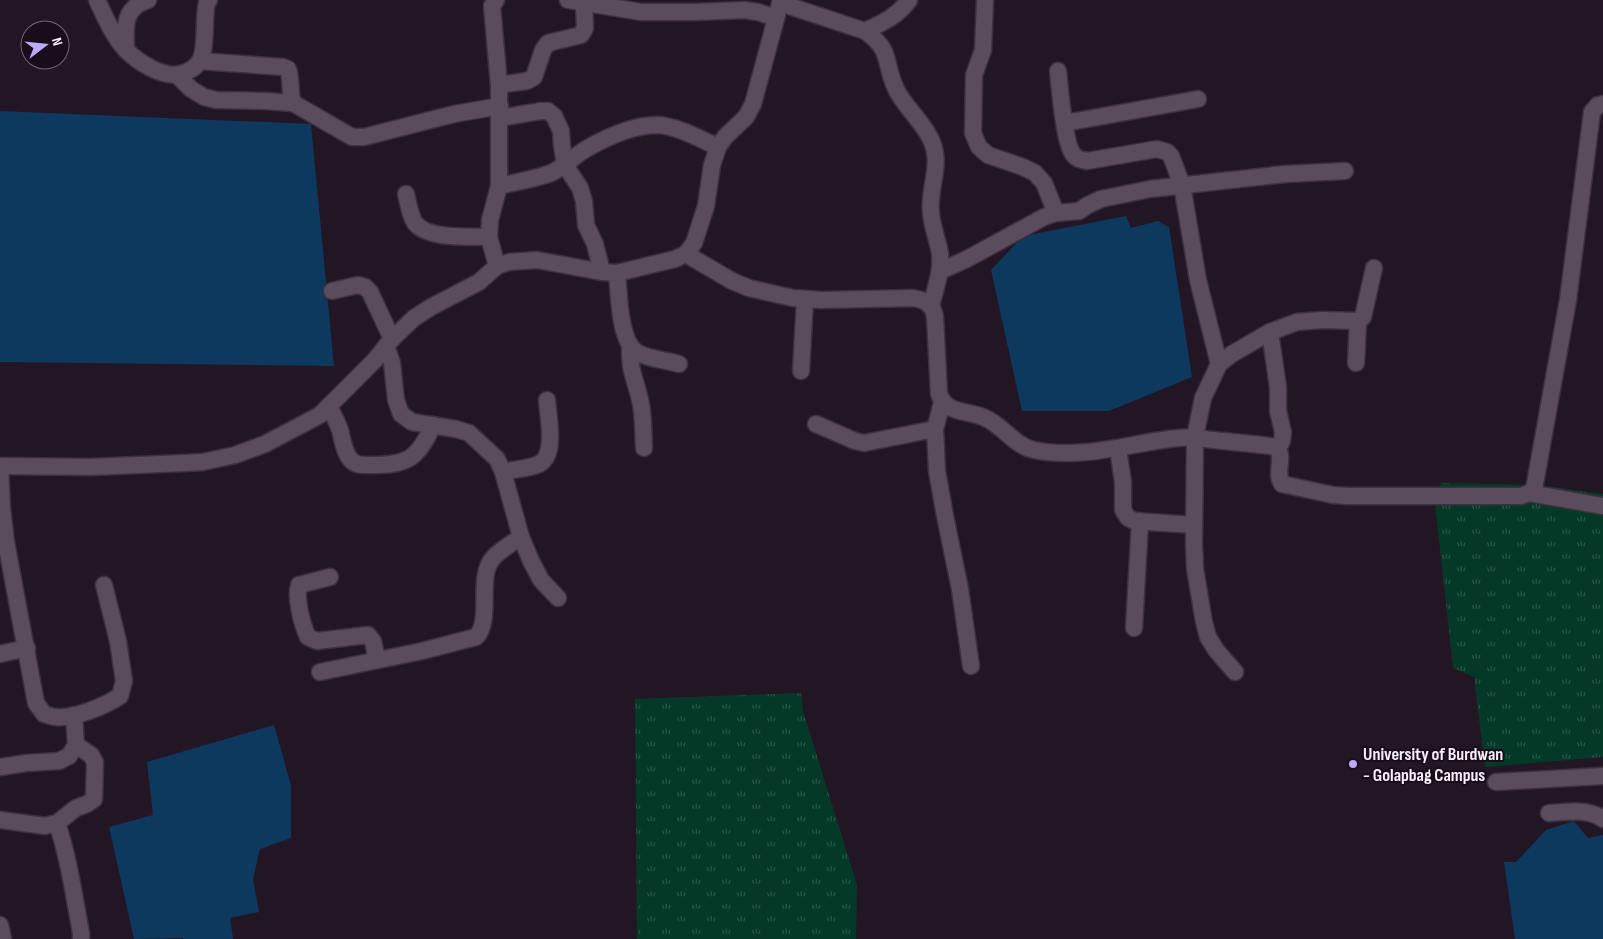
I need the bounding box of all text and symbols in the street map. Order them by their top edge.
north arrow [20,20,70,70]
text: N [48,36,66,47]
place label: University of Burdwan - Golapbag Campus [1363,744,1503,786]
marker: University of Burdwan - Golapbag Campus [1347,758,1359,770]

